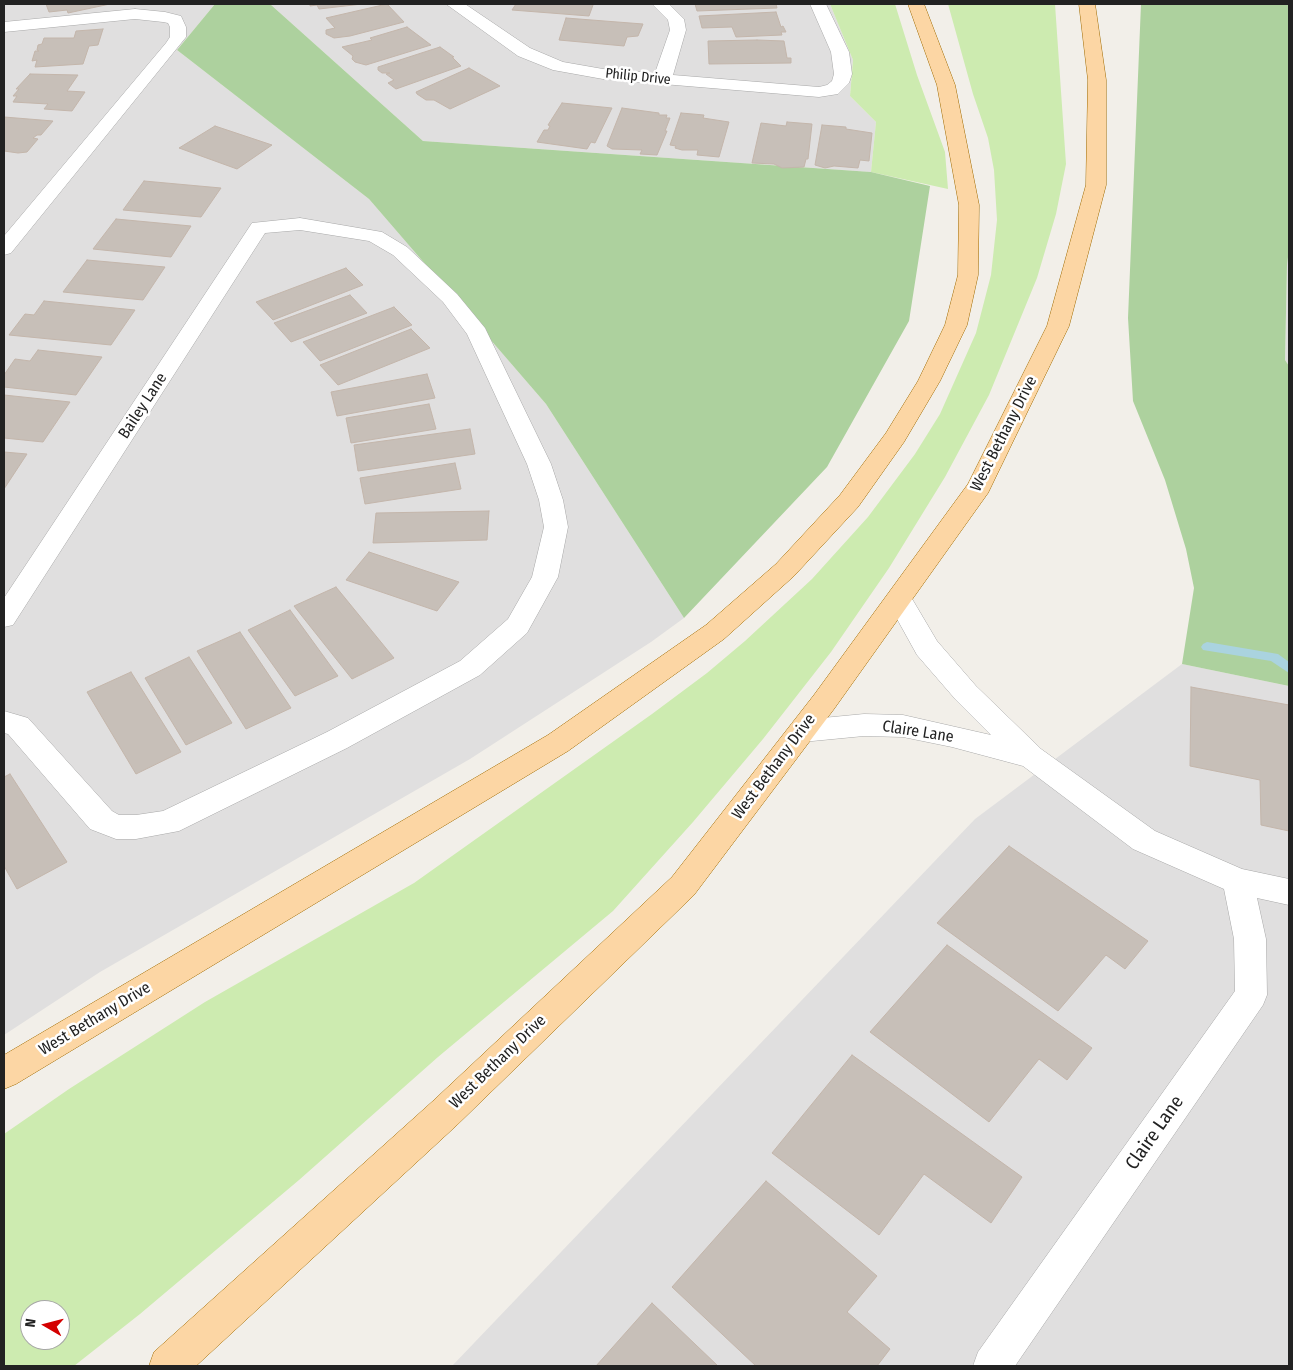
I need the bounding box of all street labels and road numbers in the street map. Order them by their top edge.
street label: Philip Drive [605,65,671,89]
street label: Bailey Lane [115,369,171,443]
street label: West Bethany Drive [967,373,1041,495]
street label: West Bethany Drive [728,711,820,823]
street label: Claire Lane [881,717,955,747]
street label: West Bethany Drive [36,978,154,1060]
street label: West Bethany Drive [446,1011,550,1113]
street label: Claire Lane [1121,1091,1189,1175]

